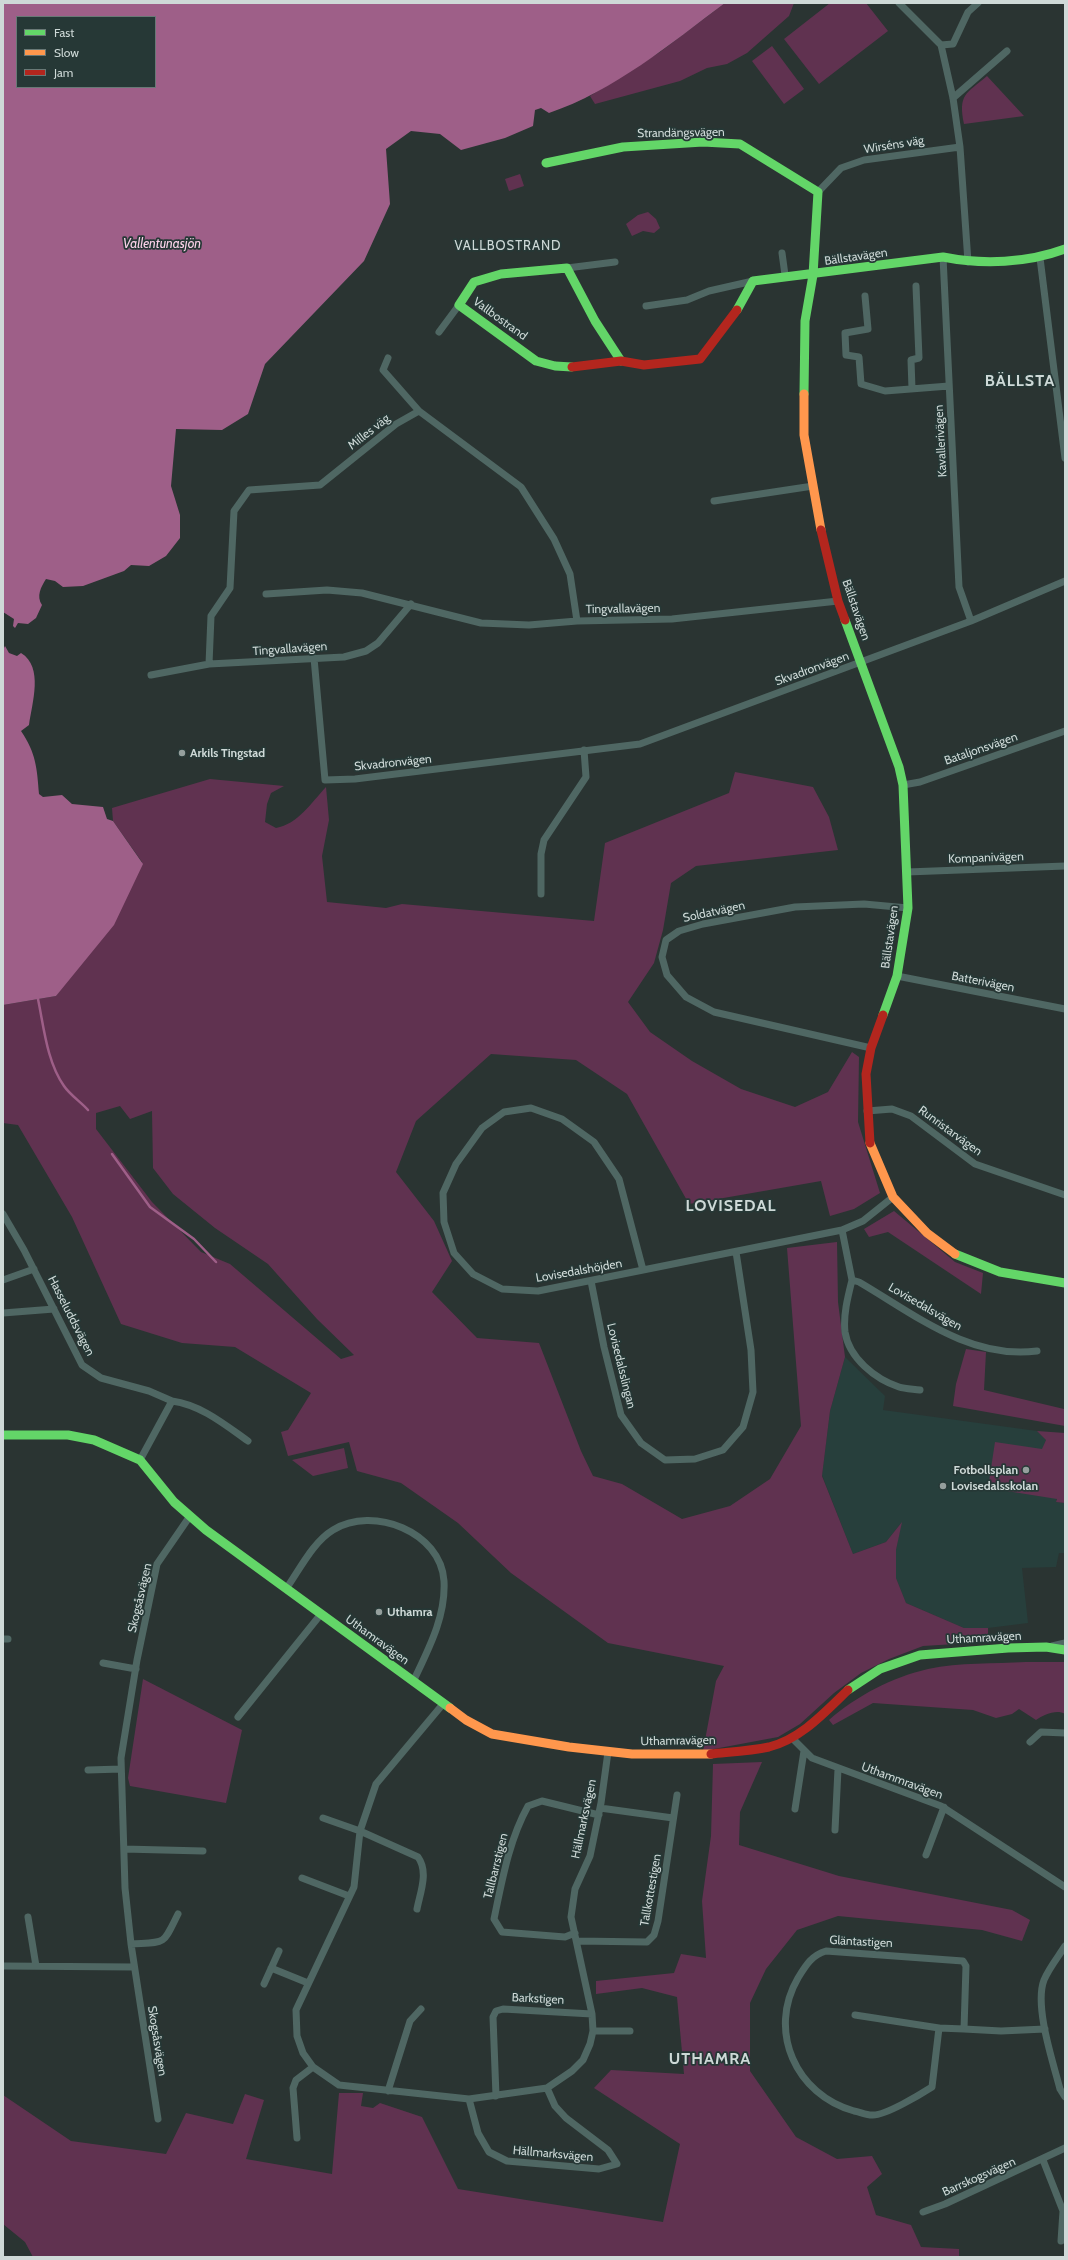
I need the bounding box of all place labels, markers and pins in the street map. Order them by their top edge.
place label: Arkils Tingstad [190,746,265,760]
marker: Arkils Tingstad [177,748,187,758]
place label: Fotbollsplan [954,1463,1018,1477]
marker: Fotbollsplan [1021,1465,1031,1475]
place label: Lovisedalsskolan [951,1479,1038,1493]
marker: Lovisedalsskolan [938,1481,948,1491]
place label: Uthamra [387,1605,433,1619]
marker: Uthamra [374,1607,384,1617]

